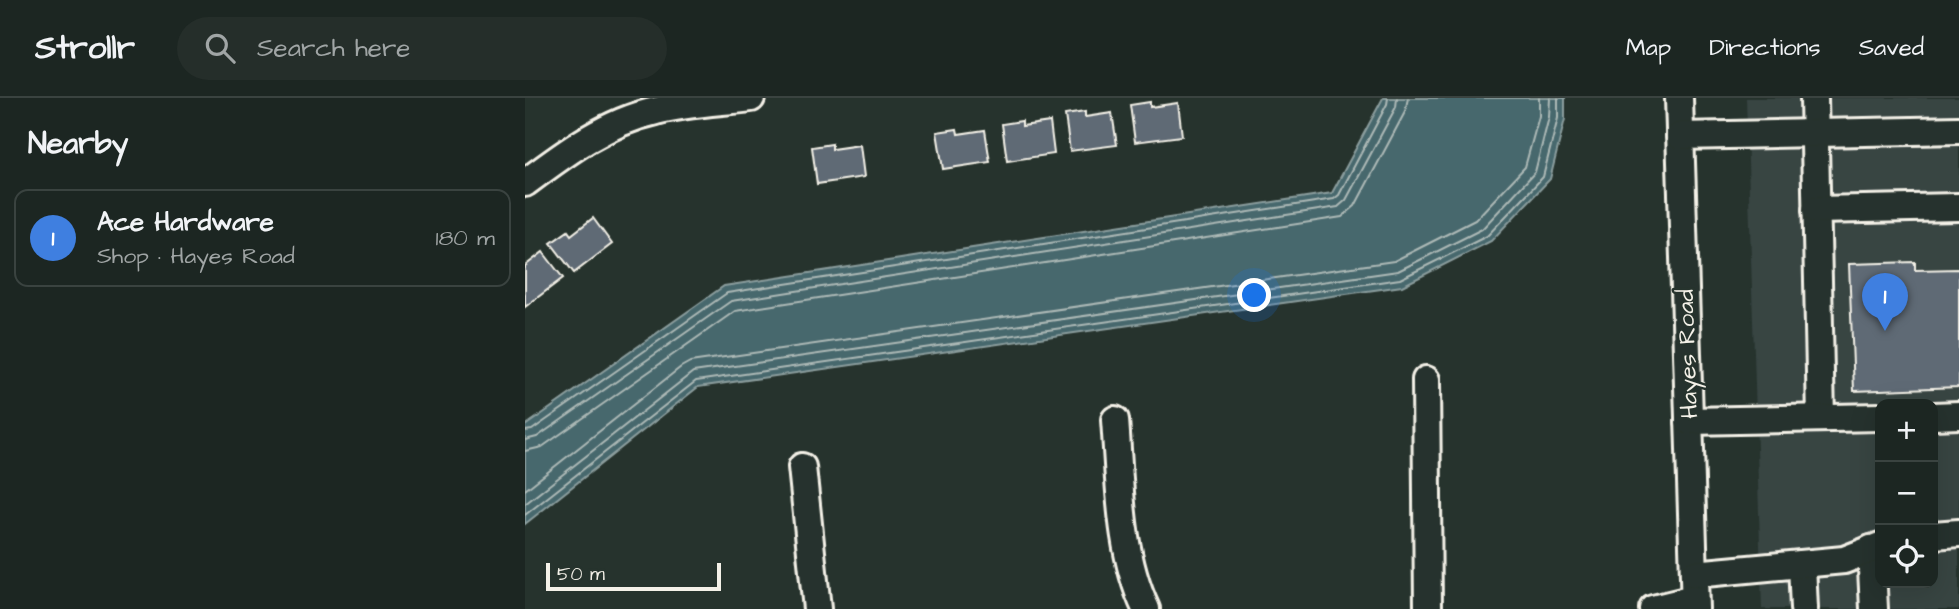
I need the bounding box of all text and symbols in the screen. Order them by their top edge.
search box [177,17,667,80]
text: Strollr [35,25,135,71]
icon: search [201,29,239,67]
text: Search here [257,30,410,66]
text: Map [1626,31,1671,65]
text: Directions [1709,31,1821,65]
text: Saved [1859,31,1924,65]
text: Nearby [28,123,128,165]
text: Ace Hardware [97,204,274,240]
text: 1 [52,222,54,254]
text: 180 m [436,222,495,254]
text: Shop · Hayes Road [97,240,295,272]
pin: 1 [1862,273,1908,331]
your location [1237,278,1271,312]
street label: Hayes Road [1669,289,1708,419]
map controls [1875,399,1938,588]
button: + [1875,399,1938,462]
button: − [1875,462,1938,525]
button: locate [1875,525,1938,588]
scale bar [546,560,721,592]
text: 50 m [557,561,605,588]

